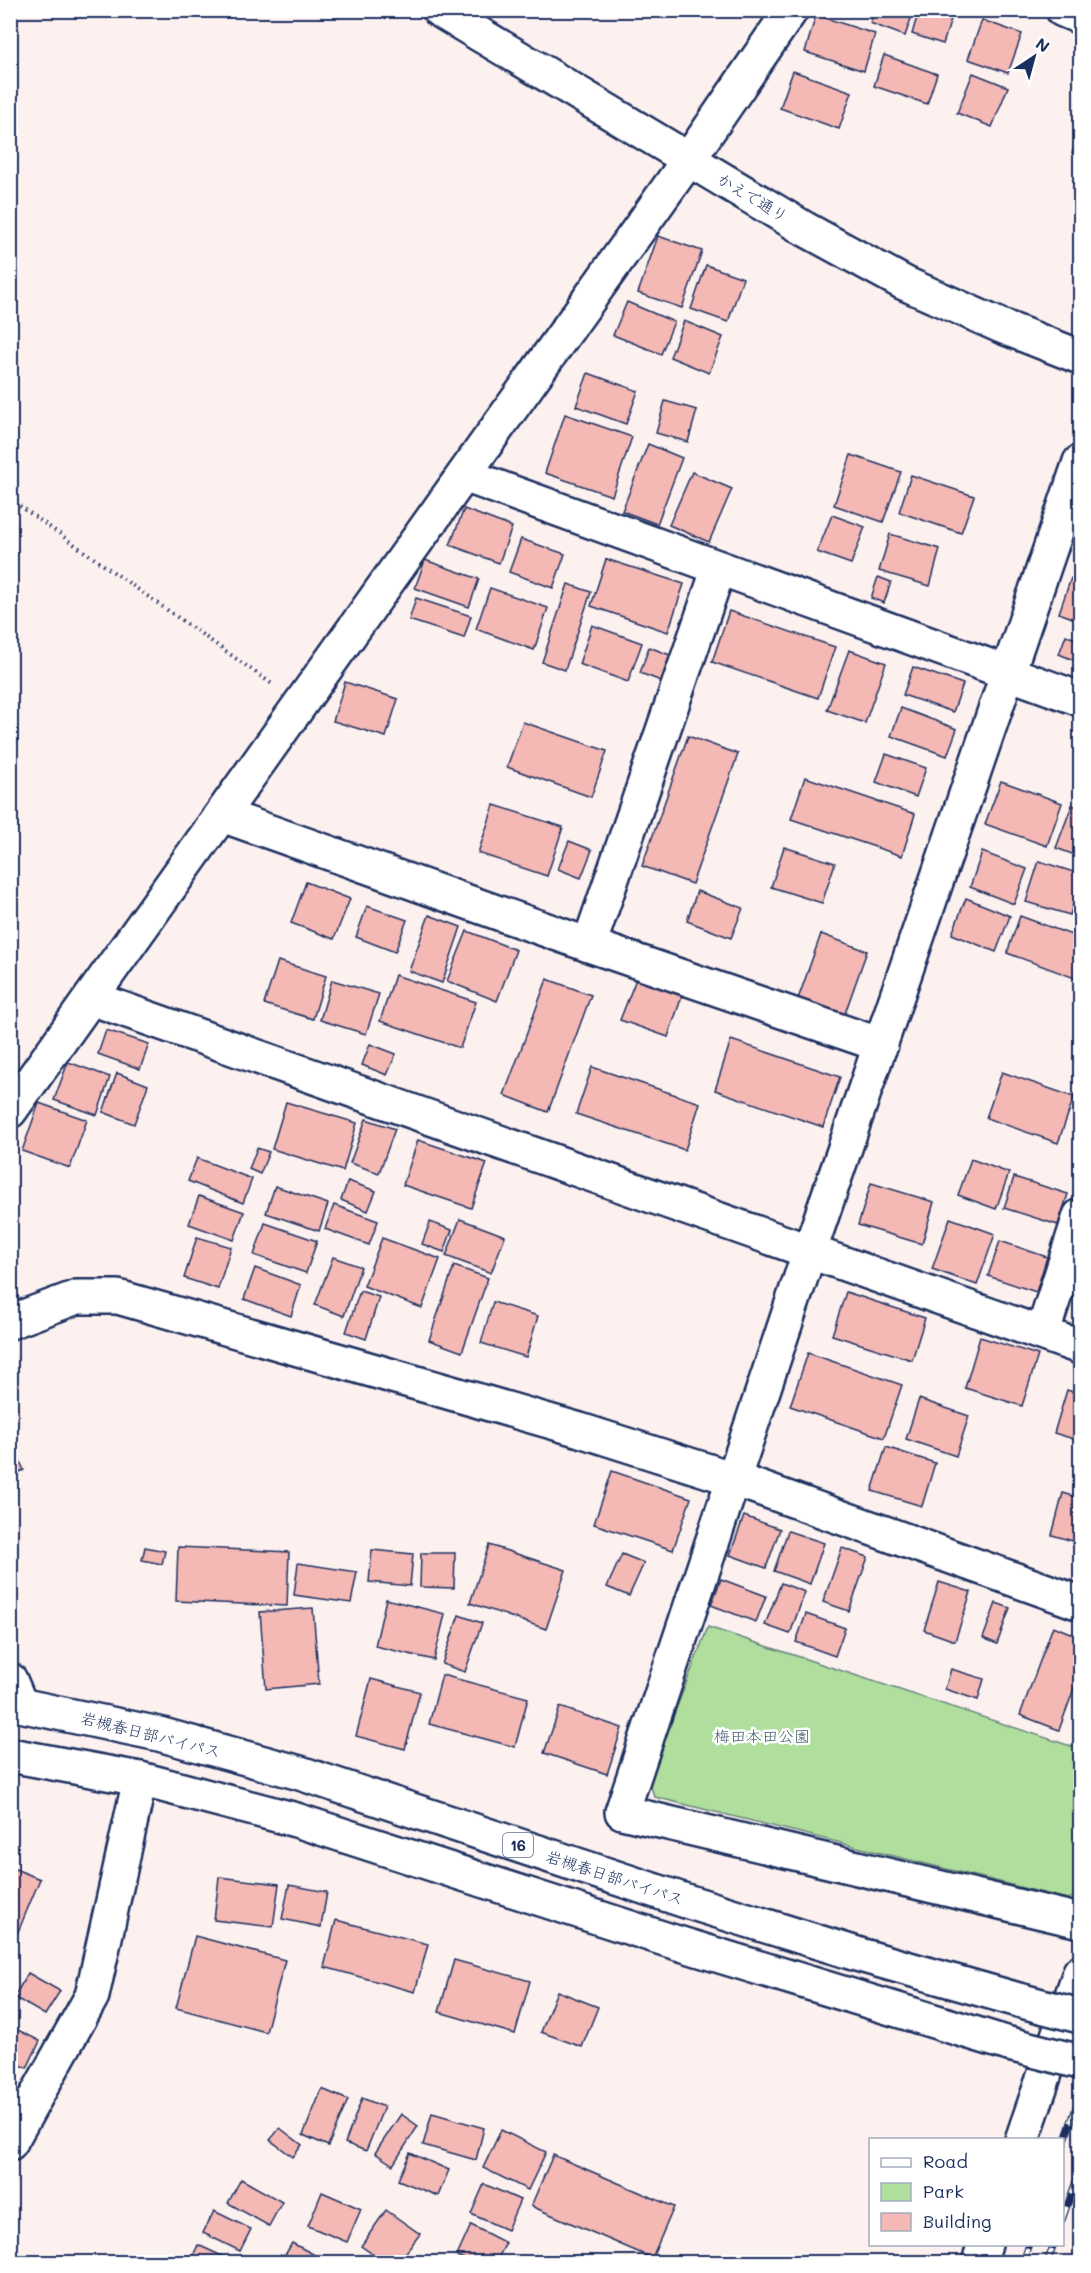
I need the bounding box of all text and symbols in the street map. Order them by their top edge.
north arrow [1004,27,1064,87]
text: N [1032,32,1054,57]
street label: かえで通り [714,168,792,226]
street label: 岩槻春日部バイパス [79,1706,223,1762]
park label: 梅田本田公園 [714,1725,810,1746]
road number: 16 [503,1833,533,1857]
street label: 岩槻春日部バイパス [543,1845,687,1909]
legend [869,2138,1064,2246]
text: Road [923,2149,968,2173]
text: Park [923,2179,964,2203]
text: Building [923,2209,991,2233]

